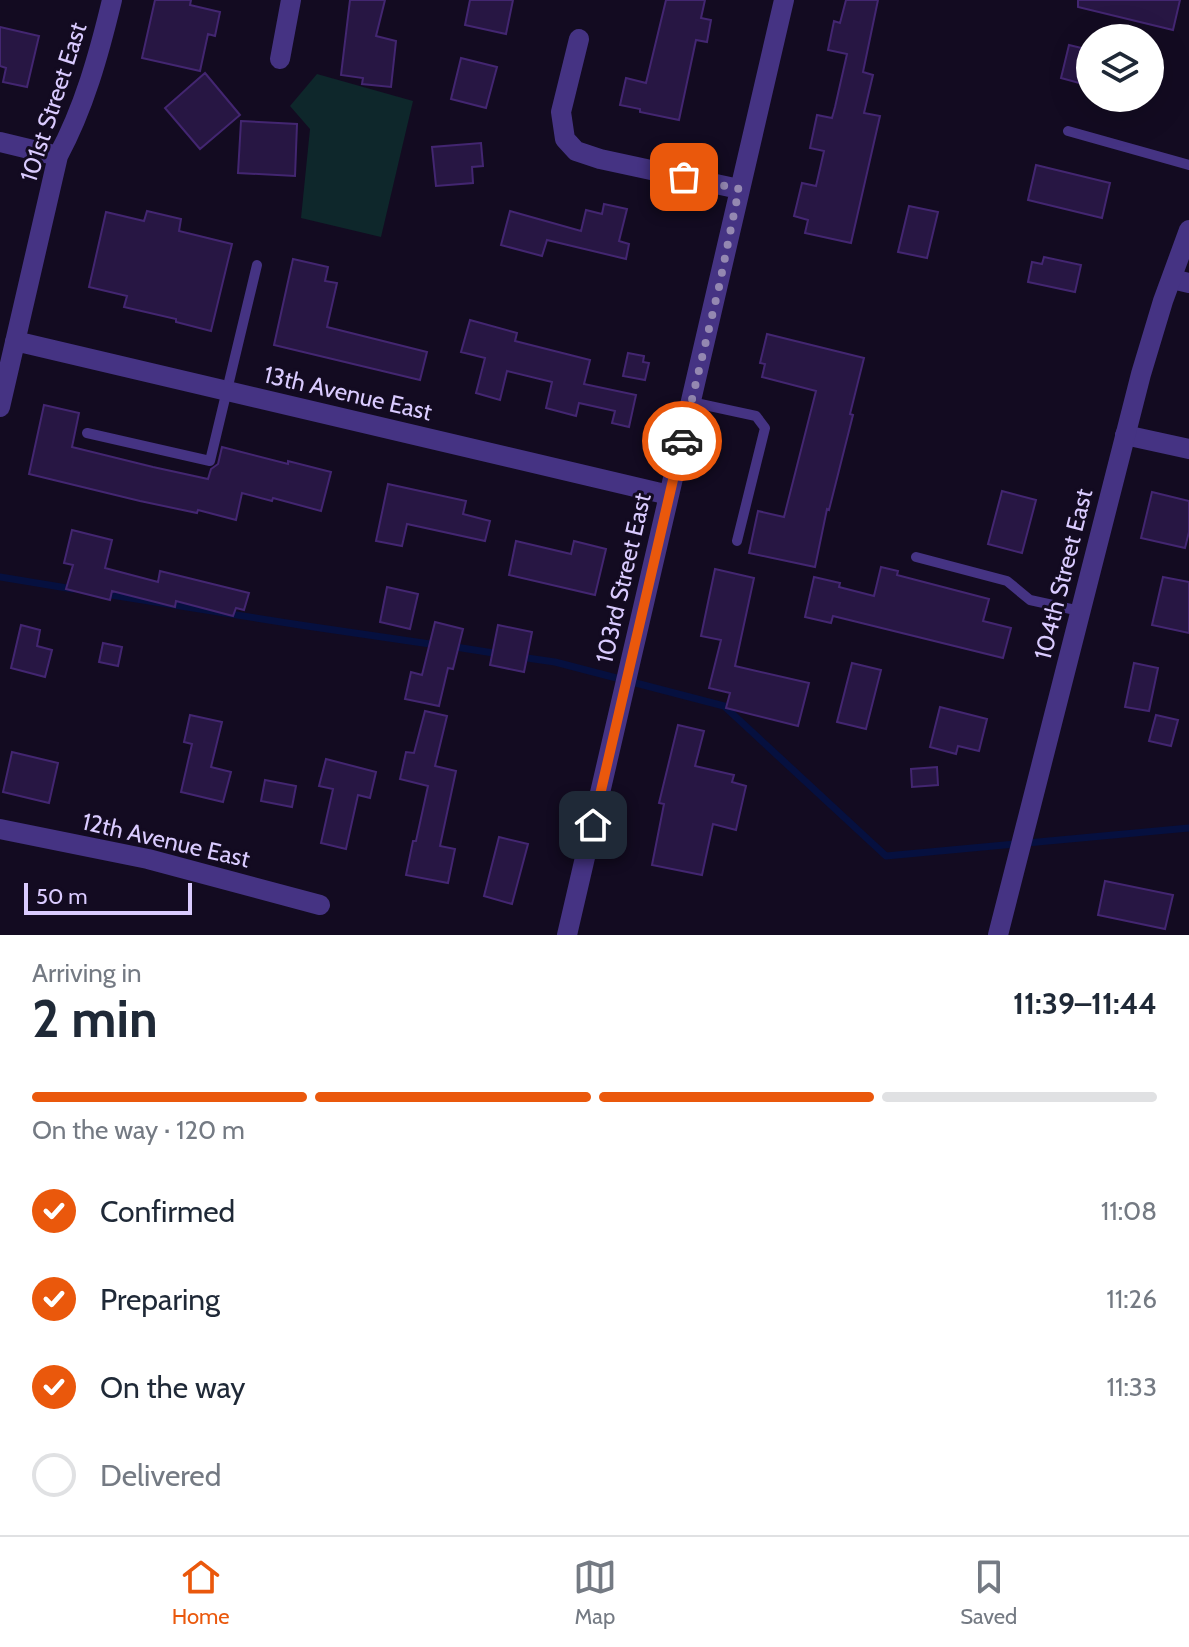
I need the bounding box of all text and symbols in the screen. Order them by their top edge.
street label: 101st Street East [14,19,92,185]
map controls [1076,24,1164,112]
button: layers [1076,24,1164,112]
pin [650,143,718,211]
icon: bag [662,155,706,199]
street label: 13th Avenue East [261,360,435,426]
courier [642,401,722,481]
icon: car [660,419,704,463]
street label: 104th Street East [1028,486,1098,662]
street label: 103rd Street East [589,490,657,666]
pin [559,791,627,859]
icon: home [571,803,615,847]
street label: 12th Avenue East [79,807,253,873]
scale bar [24,879,192,915]
text: 50 m [36,883,88,910]
text: Arriving in [32,957,142,989]
text: 11:39–11:44 [1013,985,1157,1022]
text: 2 min [32,987,158,1050]
text: On the way · 120 m [32,1114,245,1146]
icon: check [32,1189,76,1233]
text: Confirmed [100,1193,235,1230]
text: 11:08 [1101,1195,1157,1227]
icon: check [32,1277,76,1321]
text: Preparing [100,1281,220,1318]
text: 11:26 [1106,1283,1157,1315]
icon: check [32,1365,76,1409]
text: On the way [100,1369,245,1406]
text: 11:33 [1107,1371,1157,1403]
text: Delivered [100,1457,221,1494]
tab: Home [172,1555,230,1630]
tab: Map [573,1555,617,1630]
tab: Saved [960,1555,1017,1630]

